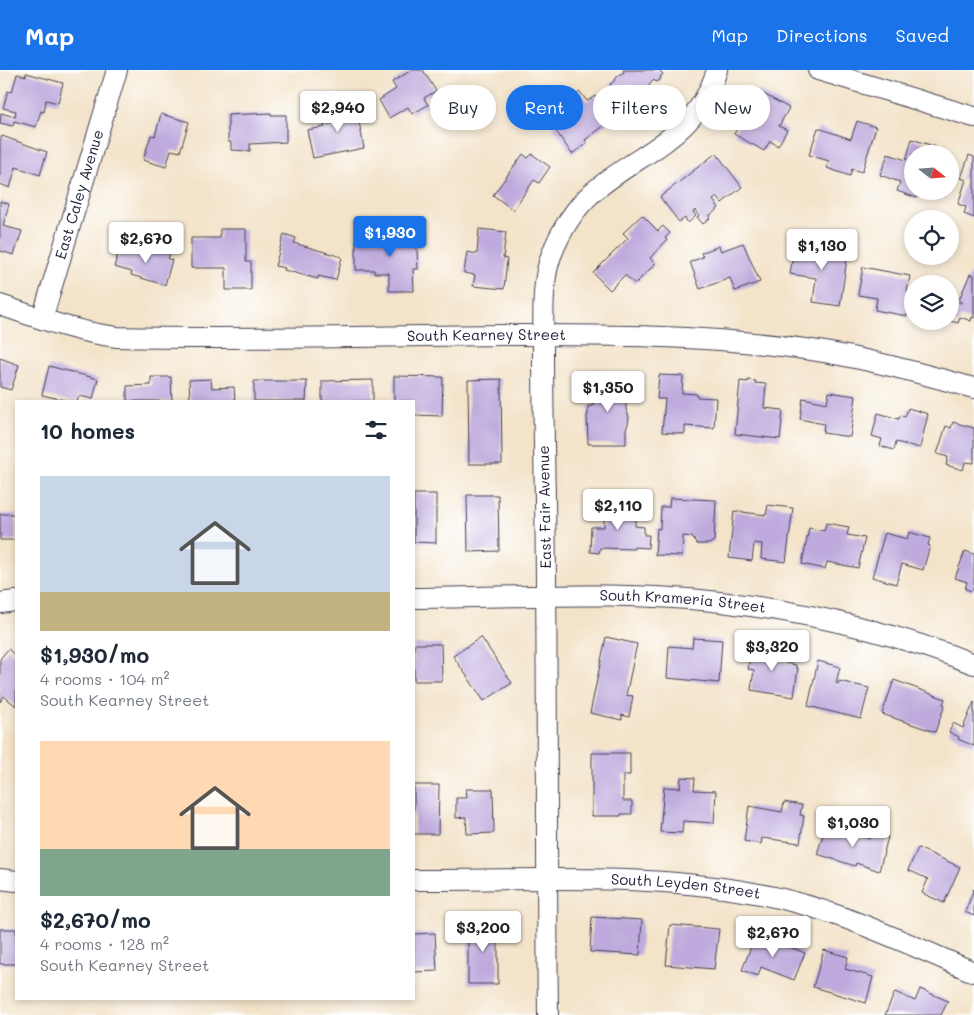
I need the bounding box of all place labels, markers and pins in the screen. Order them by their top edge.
pin: $2,940 [297,90,379,133]
pin: $1,930 [349,216,431,258]
pin: $2,670 [105,222,187,264]
pin: $1,130 [781,228,863,271]
pin: $1,350 [567,370,649,413]
pin: $2,110 [577,488,659,531]
pin: $3,320 [731,630,813,672]
pin: $1,030 [812,806,894,848]
pin: $3,200 [442,910,524,953]
pin: $2,670 [732,916,814,958]

